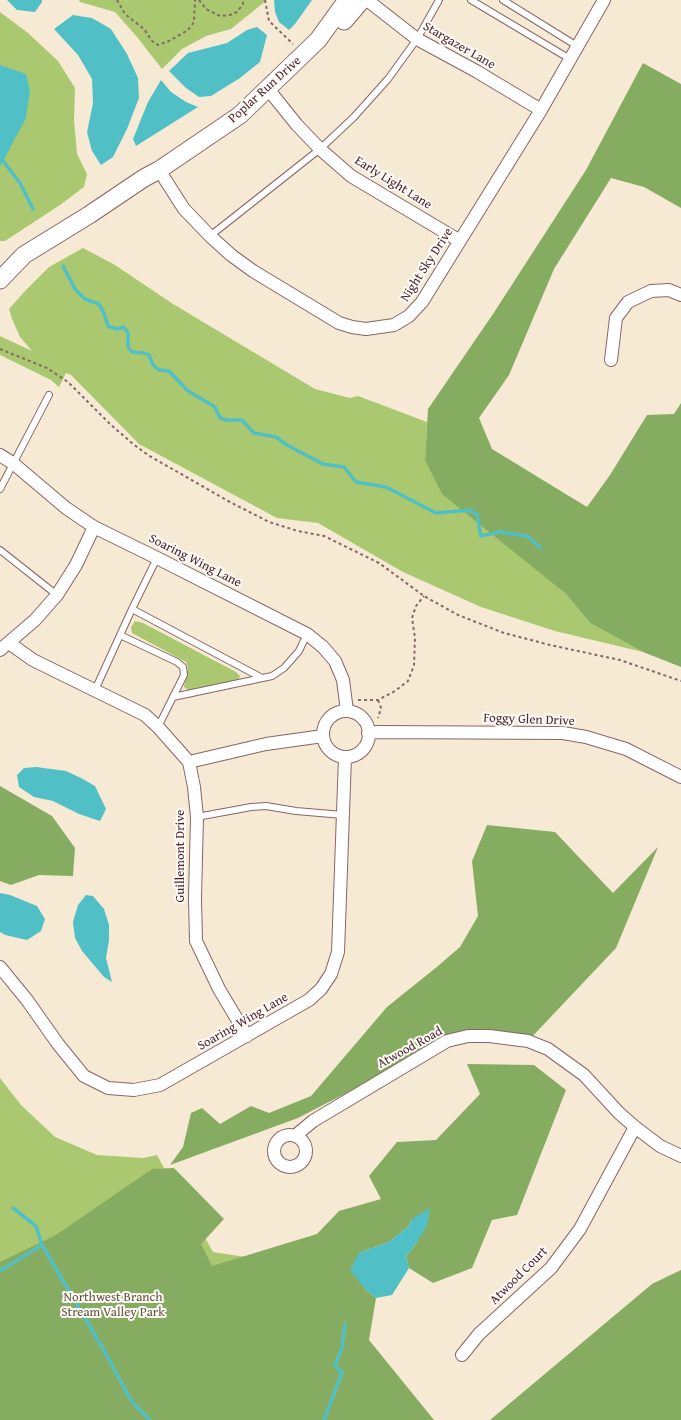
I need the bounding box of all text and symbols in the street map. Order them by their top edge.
street label: Stargazer Lane [420,19,498,73]
street label: Poplar Run Drive [225,53,305,127]
street label: Early Light Lane [351,153,435,213]
street label: Night Sky Drive [397,225,457,305]
street label: Soaring Wing Lane [146,531,244,591]
street label: Foggy Glen Drive [483,711,575,729]
street label: Guillemont Drive [173,810,189,902]
street label: Soaring Wing Lane [195,990,291,1054]
street label: Atwood Road [375,1024,445,1072]
street label: Atwood Court [487,1244,551,1308]
park label: Northwest Branch Stream Valley Park [61,1290,165,1321]

